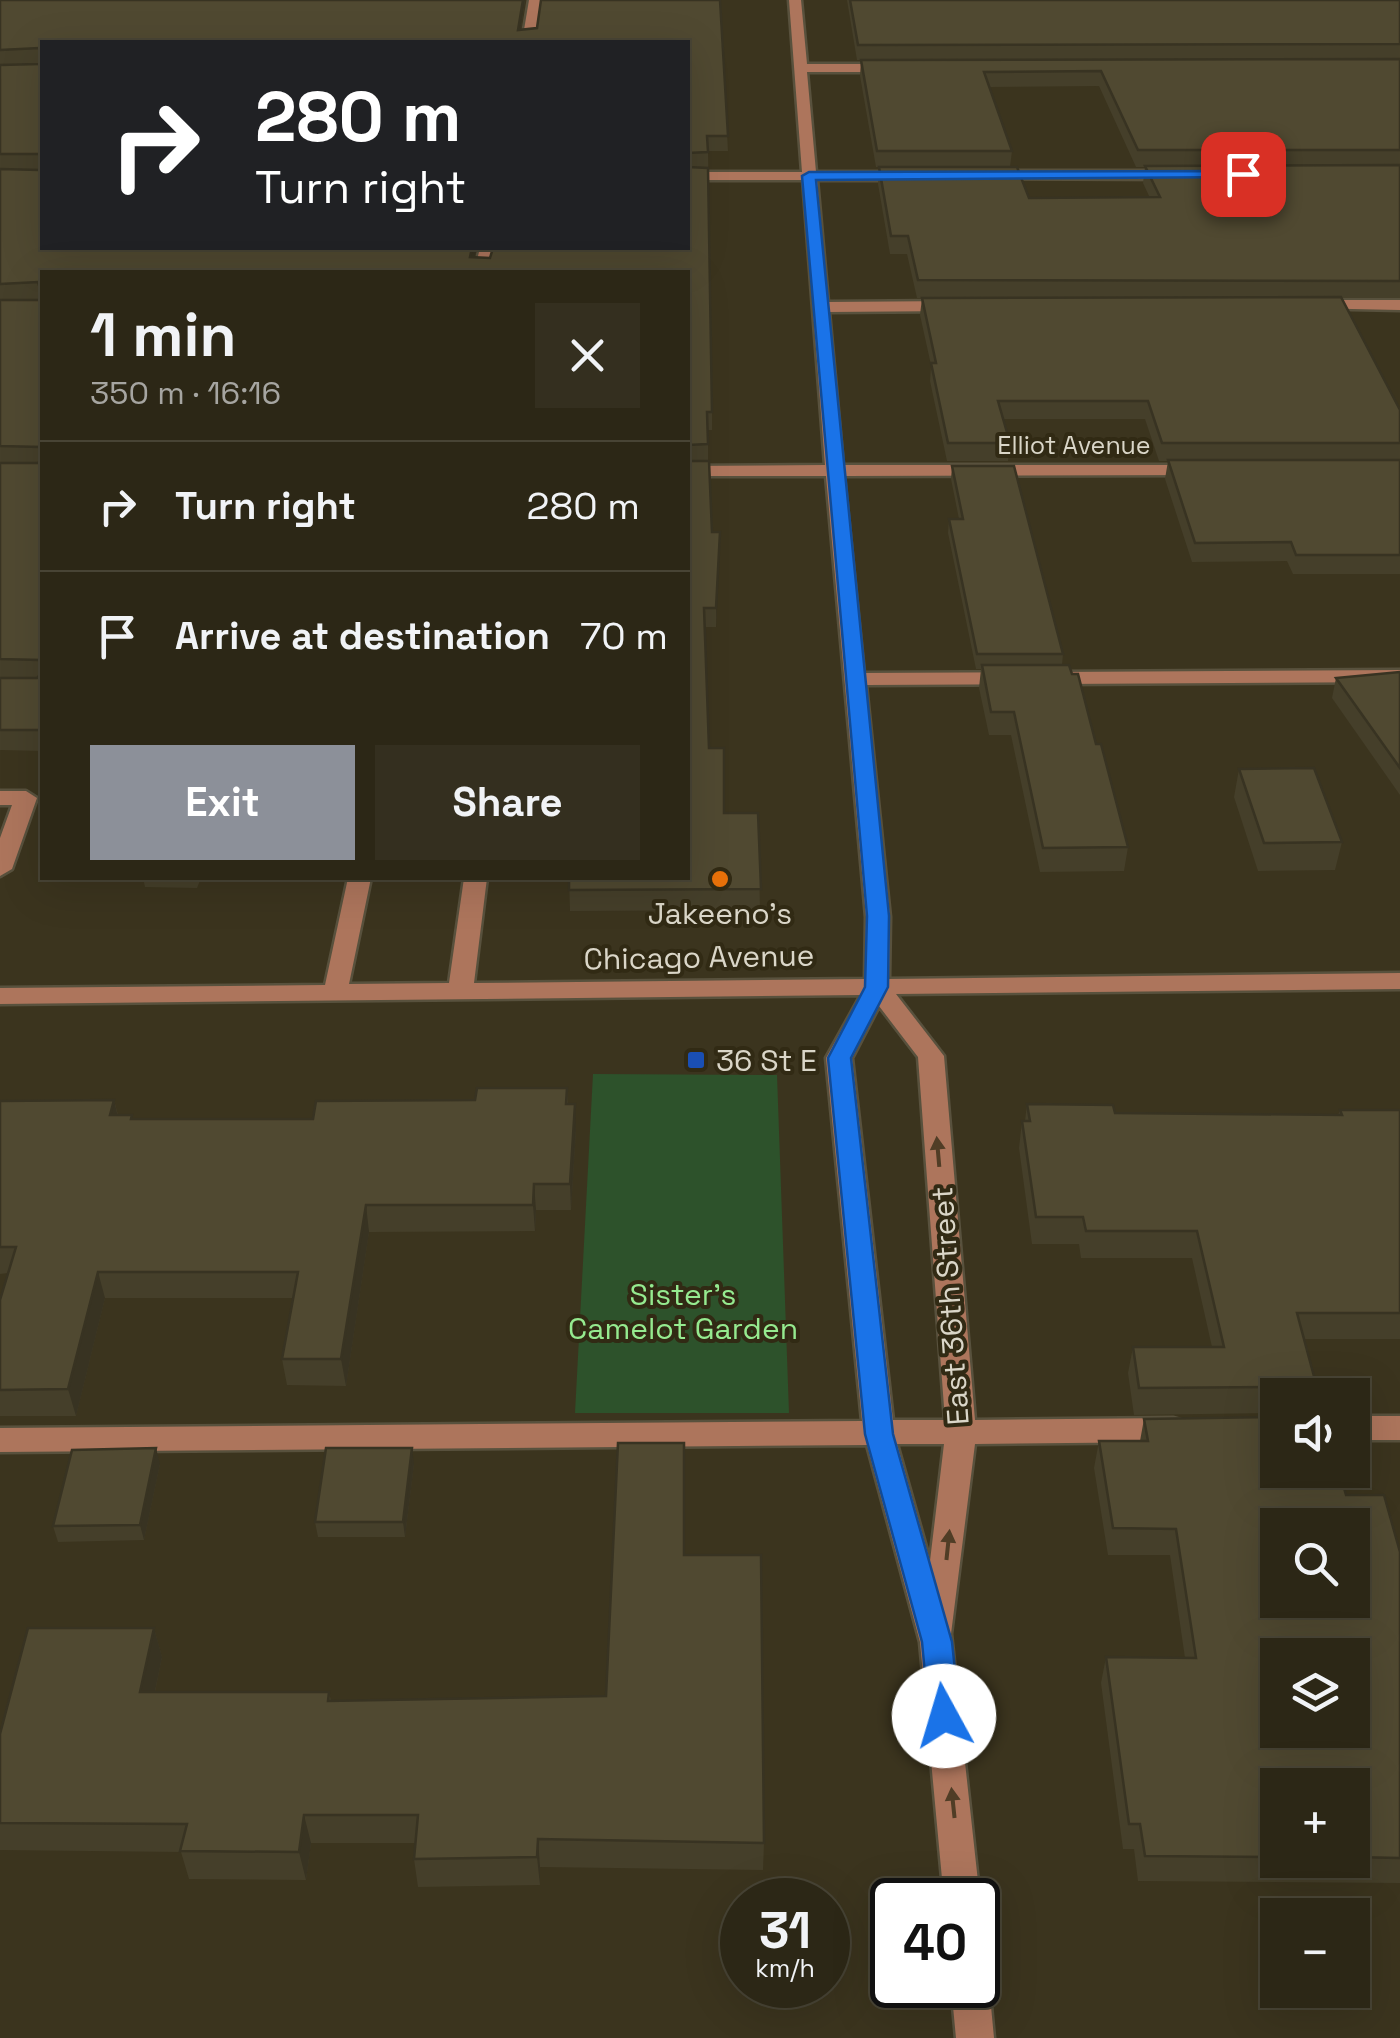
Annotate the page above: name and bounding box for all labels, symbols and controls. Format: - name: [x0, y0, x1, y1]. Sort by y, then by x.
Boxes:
- text: 280 m: [255, 72, 462, 161]
- icon: right: [90, 80, 220, 210]
- pin: [1201, 132, 1286, 217]
- icon: arrive: [1216, 147, 1271, 202]
- text: Turn right: [255, 159, 466, 216]
- text: 1 min: [90, 297, 237, 374]
- button: close: [535, 303, 640, 408]
- text: 350 m · 16:16: [90, 373, 281, 413]
- street label: Elliot Avenue: [997, 429, 1151, 461]
- icon: right: [90, 479, 145, 534]
- text: Turn right: [175, 482, 356, 530]
- text: 280 m: [527, 482, 640, 530]
- icon: arrive: [90, 609, 145, 664]
- text: Arrive at destination: [175, 612, 550, 660]
- text: 70 m: [580, 612, 668, 660]
- button: Exit: [90, 745, 355, 860]
- button: Share: [375, 745, 640, 860]
- marker: Jakeeno's: [709, 868, 731, 890]
- place label: Jakeeno's: [648, 894, 792, 933]
- street label: Chicago Avenue: [583, 935, 815, 979]
- place label: 36 St E: [716, 1041, 817, 1080]
- marker: 36 St E: [685, 1049, 707, 1071]
- one-way arrow: [930, 1135, 946, 1167]
- street label: East 36th Street: [922, 1185, 978, 1427]
- park label: Sister's Camelot Garden: [568, 1275, 798, 1348]
- map controls: [1260, 1378, 1370, 2008]
- button: sound: [1260, 1378, 1370, 1488]
- button: search: [1260, 1508, 1370, 1618]
- one-way arrow: [940, 1529, 956, 1560]
- button: layers: [1260, 1638, 1370, 1748]
- position arrow: [892, 1664, 996, 1768]
- button: +: [1260, 1768, 1370, 1878]
- one-way arrow: [944, 1787, 960, 1818]
- speed limit sign: 40: [870, 1878, 1000, 2008]
- button: −: [1260, 1898, 1370, 2008]
- text: 31: [759, 1899, 811, 1963]
- text: km/h: [755, 1952, 815, 1984]

